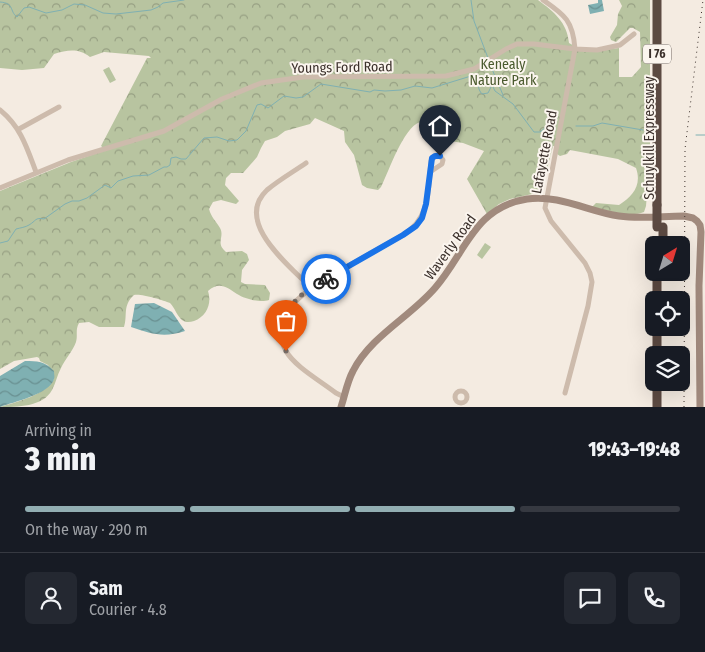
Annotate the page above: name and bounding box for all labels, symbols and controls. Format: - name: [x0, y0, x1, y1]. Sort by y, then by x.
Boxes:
- road number: I 76: [643, 44, 671, 64]
- park label: Kenealy Nature Park: [470, 56, 537, 89]
- street label: Youngs Ford Road: [291, 58, 393, 77]
- street label: Schuylkill Expressway: [641, 76, 658, 200]
- pin: [419, 105, 461, 156]
- street label: Lafayette Road: [528, 109, 561, 195]
- icon: home: [426, 112, 454, 140]
- street label: Waverly Road: [421, 211, 480, 283]
- north arrow: [645, 236, 690, 281]
- map controls: [645, 236, 690, 391]
- courier: [301, 254, 351, 304]
- icon: bike: [312, 265, 340, 293]
- button: locate: [645, 291, 690, 336]
- pin: [265, 300, 307, 351]
- icon: bag: [272, 307, 300, 335]
- button: layers: [645, 346, 690, 391]
- text: Arriving in: [25, 421, 92, 440]
- text: 19:43–19:48: [588, 438, 680, 461]
- text: 3 min: [25, 440, 96, 478]
- text: On the way · 290 m: [25, 520, 148, 539]
- button: person: [25, 572, 77, 624]
- button: chat: [564, 572, 616, 624]
- button: phone: [628, 572, 680, 624]
- text: Sam: [89, 577, 123, 600]
- text: Courier · 4.8: [89, 600, 167, 619]

